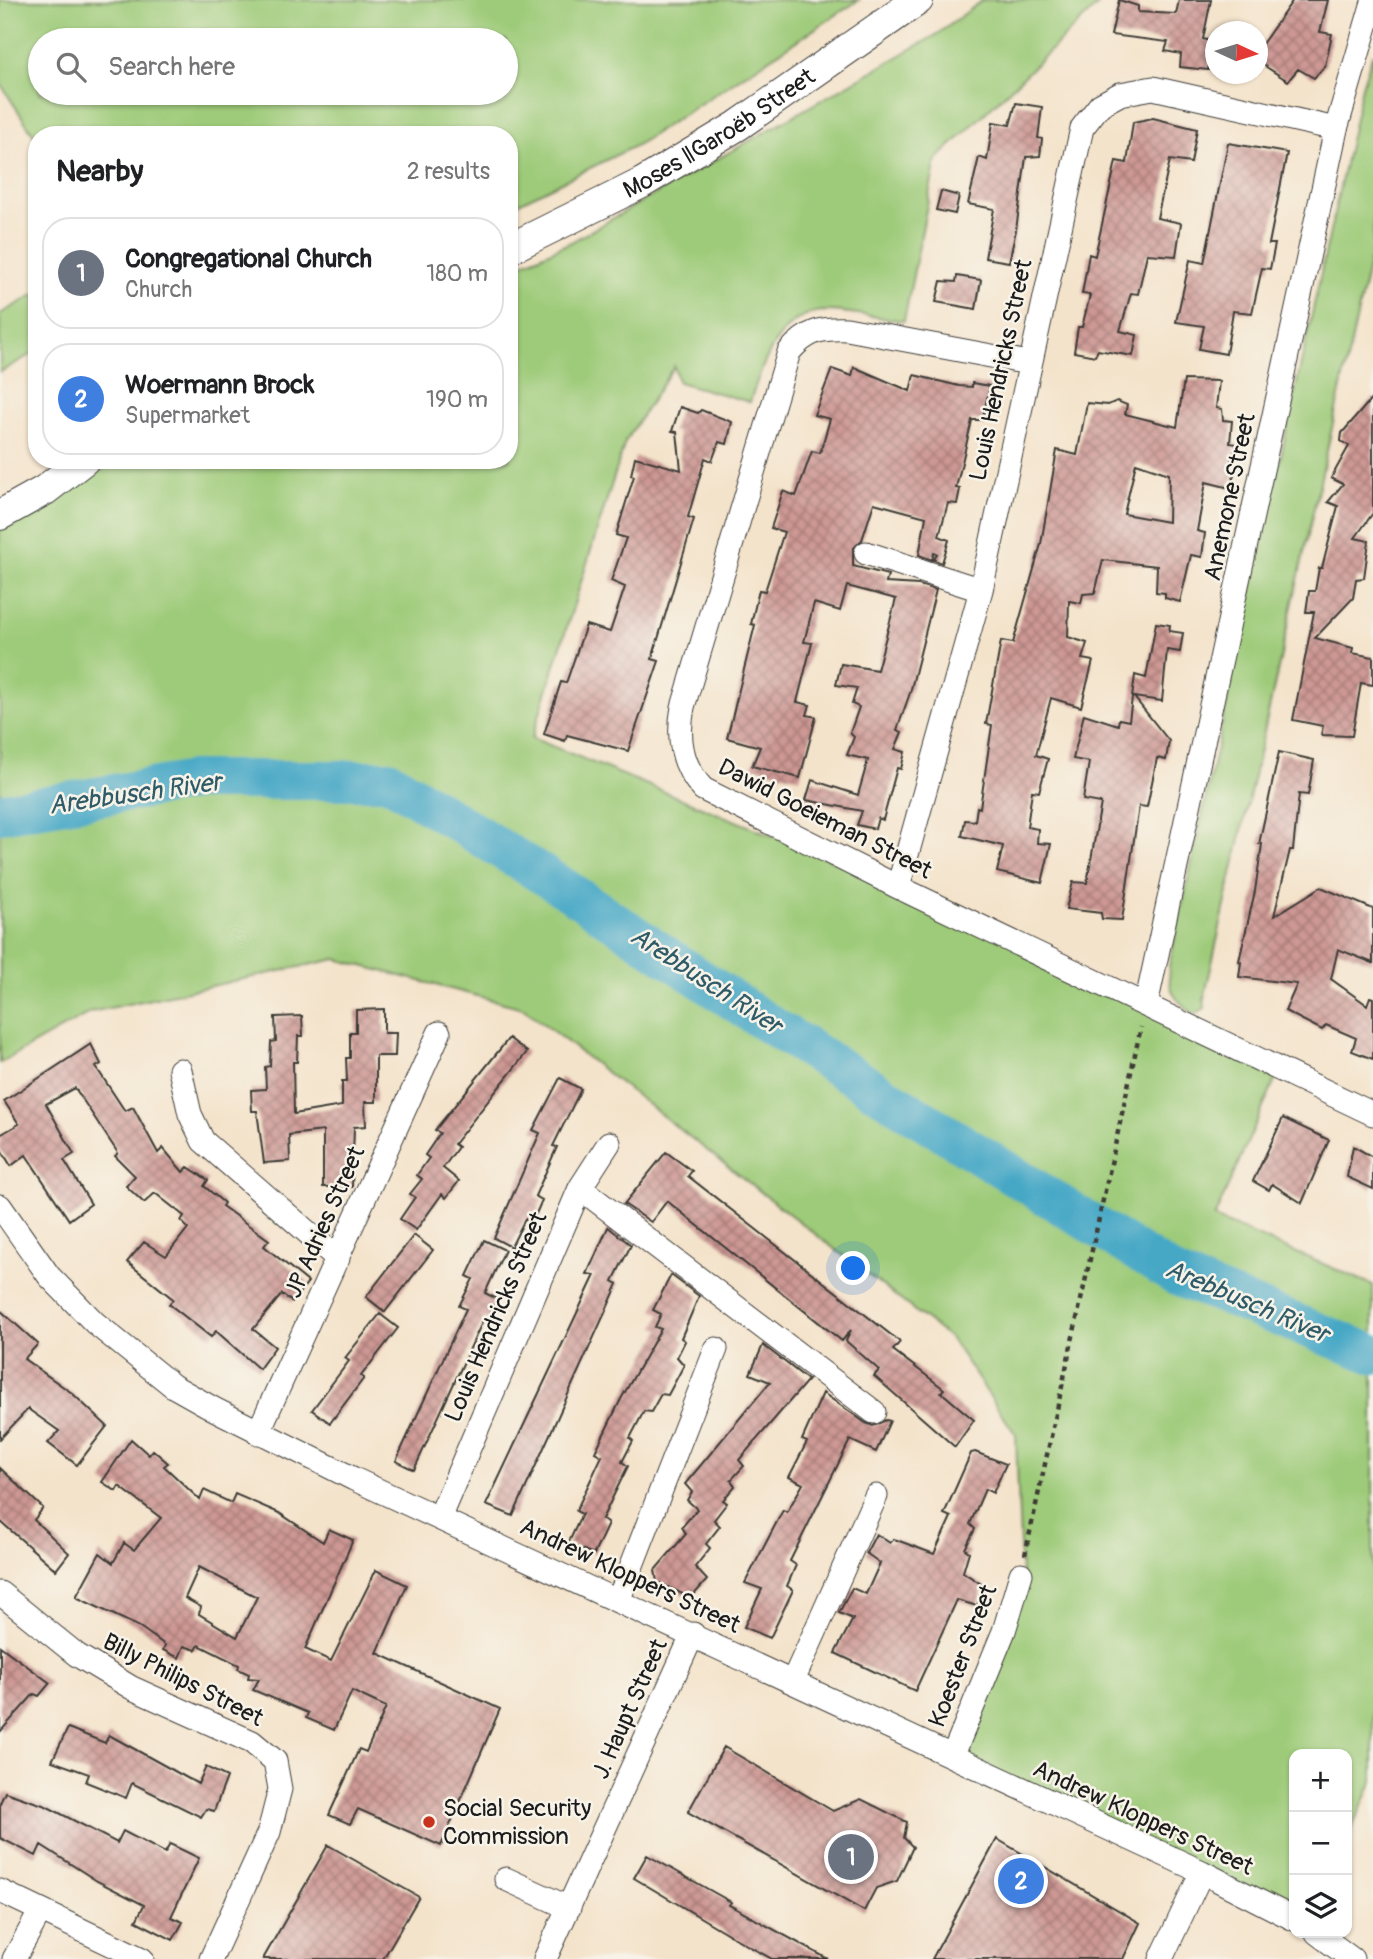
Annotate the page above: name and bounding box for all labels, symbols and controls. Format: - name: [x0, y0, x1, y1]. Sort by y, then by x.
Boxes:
- north arrow: [1205, 21, 1268, 84]
- search box: [28, 28, 518, 105]
- icon: search: [52, 48, 90, 86]
- text: Search here: [108, 51, 235, 83]
- street label: Moses ǁGaroëb Street: [618, 62, 821, 205]
- text: Nearby: [56, 153, 143, 190]
- text: 2 results: [407, 157, 490, 186]
- text: Congregational Church: [125, 243, 372, 275]
- street label: Louis Hendricks Street: [963, 256, 1039, 483]
- text: 1: [77, 259, 86, 288]
- text: 180 m: [426, 259, 488, 288]
- text: Church: [125, 275, 192, 304]
- text: Woermann Brock: [125, 369, 314, 401]
- text: 2: [75, 385, 87, 414]
- text: 190 m: [426, 385, 488, 414]
- text: Supermarket: [125, 401, 250, 430]
- street label: Anemone Street: [1198, 410, 1262, 583]
- street label: Dawid Goeieman Street: [713, 753, 937, 886]
- water label: Arebbusch River: [47, 766, 227, 822]
- water label: Arebbusch River: [624, 920, 791, 1044]
- street label: JP Adries Street: [279, 1141, 372, 1302]
- street label: Louis Hendricks Street: [439, 1207, 554, 1427]
- your location: [836, 1251, 870, 1285]
- water label: Arebbusch River: [1161, 1253, 1337, 1352]
- street label: Andrew Kloppers Street: [515, 1512, 745, 1640]
- street label: Koester Street: [923, 1580, 1004, 1731]
- street label: Billy Philips Street: [98, 1627, 268, 1733]
- street label: J. Haupt Street: [586, 1634, 674, 1783]
- map controls: [1289, 1749, 1352, 1938]
- button: +: [1289, 1749, 1352, 1812]
- street label: Andrew Kloppers Street: [1028, 1754, 1258, 1882]
- place label: Social Security Commission: [443, 1794, 591, 1851]
- button: −: [1289, 1812, 1352, 1875]
- marker: Social Security Commission: [421, 1814, 437, 1830]
- pin: 1: [828, 1831, 874, 1883]
- pin: 2: [998, 1855, 1044, 1907]
- button: layers: [1289, 1875, 1352, 1938]

